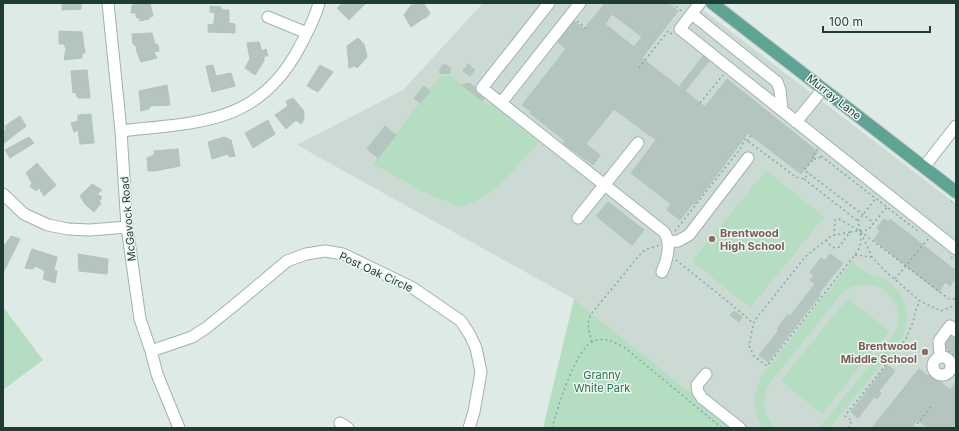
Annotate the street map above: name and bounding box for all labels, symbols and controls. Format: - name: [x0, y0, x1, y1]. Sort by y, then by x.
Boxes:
- scale bar: [823, 8, 930, 34]
- text: 100 m: [829, 14, 863, 29]
- street label: Murray Lane: [804, 71, 864, 123]
- street label: McGavock Road: [117, 176, 139, 262]
- place label: Brentwood High School: [720, 226, 785, 253]
- marker: Brentwood High School: [707, 234, 717, 244]
- street label: Post Oak Circle: [337, 249, 415, 295]
- place label: Brentwood Middle School: [841, 339, 917, 366]
- marker: Brentwood Middle School: [920, 347, 930, 357]
- park label: Granny White Park: [574, 368, 630, 395]

